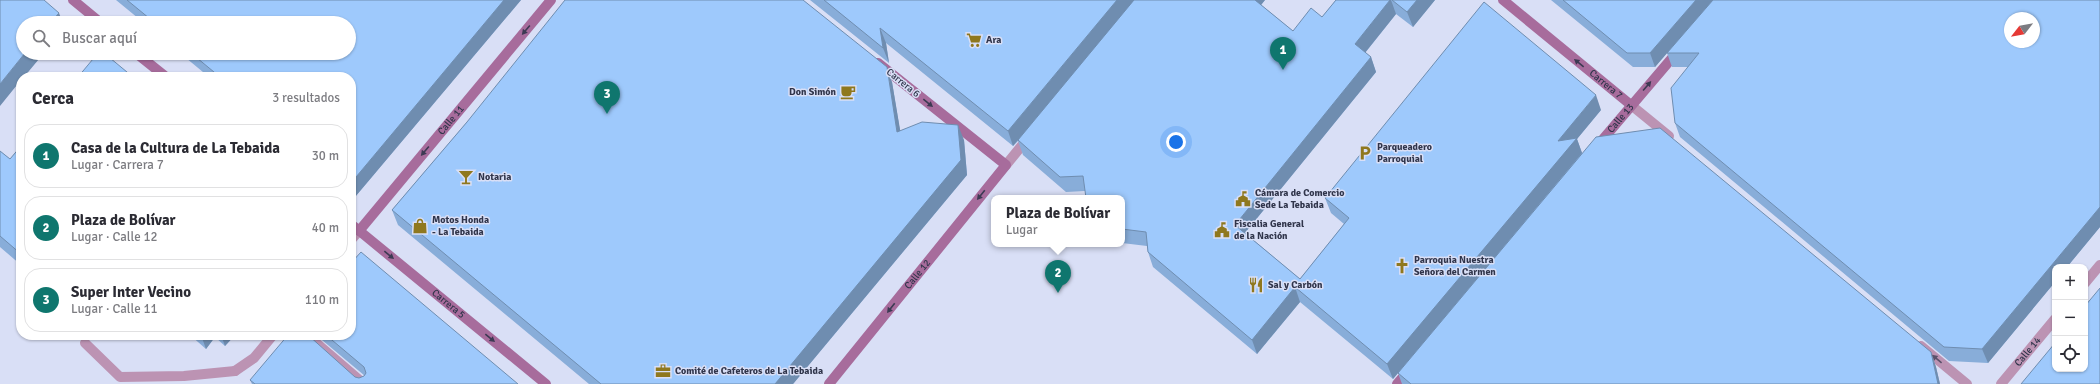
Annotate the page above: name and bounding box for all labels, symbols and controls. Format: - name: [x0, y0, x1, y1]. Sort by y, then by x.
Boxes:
- north arrow: [2004, 12, 2040, 48]
- search box: [16, 16, 356, 60]
- one-way arrow: [522, 25, 531, 35]
- icon: search: [30, 27, 52, 49]
- text: Buscar aquí: [62, 29, 137, 47]
- supermarket icon: Ara: [965, 31, 983, 49]
- place label: Ara: [986, 34, 1001, 46]
- pin: 1: [1270, 37, 1296, 70]
- one-way arrow: [1574, 58, 1585, 67]
- street label: Carrera 6: [884, 66, 922, 100]
- street label: Carrera 7: [1587, 67, 1625, 102]
- pin: 3: [594, 81, 620, 114]
- one-way arrow: [1643, 81, 1652, 91]
- cafe icon: Don Simón: [839, 83, 857, 101]
- place label: Don Simón: [789, 86, 837, 98]
- text: Cerca: [32, 88, 74, 109]
- text: 3 resultados: [272, 90, 340, 106]
- one-way arrow: [923, 99, 934, 108]
- street label: Calle 13: [1605, 101, 1637, 135]
- street label: Calle 11: [435, 103, 467, 137]
- your location: [1166, 132, 1186, 152]
- text: Casa de la Cultura de La Tebaida: [71, 139, 280, 157]
- place label: Parqueadero Parroquial: [1377, 141, 1432, 165]
- parking icon: Parqueadero Parroquial: [1356, 144, 1374, 162]
- one-way arrow: [421, 146, 430, 157]
- text: 1: [42, 148, 50, 164]
- text: 30 m: [312, 148, 339, 164]
- text: Lugar · Carrera 7: [71, 157, 164, 173]
- bar icon: Notaria: [457, 168, 475, 186]
- place label: Notaria: [478, 171, 511, 183]
- place label: Cámara de Comercio Sede La Tebaida: [1255, 187, 1344, 211]
- one-way arrow: [977, 190, 985, 201]
- public building icon: Cámara de Comercio Sede La Tebaida: [1234, 190, 1252, 208]
- popup: [991, 195, 1125, 247]
- text: Plaza de Bolívar: [1006, 204, 1110, 222]
- text: Plaza de Bolívar: [71, 211, 176, 229]
- place label: Motos Honda - La Tebaida: [432, 214, 489, 238]
- shop icon: Motos Honda - La Tebaida: [411, 217, 429, 235]
- place label: Fiscalia General de la Nación: [1234, 218, 1304, 242]
- text: 2: [42, 220, 50, 236]
- text: 40 m: [312, 220, 339, 236]
- public building icon: Fiscalia General de la Nación: [1213, 221, 1231, 239]
- text: Lugar: [1006, 222, 1038, 238]
- text: Lugar · Calle 12: [71, 229, 158, 245]
- one-way arrow: [384, 251, 394, 260]
- place label: Parroquia Nuestra Señora del Carmen: [1414, 254, 1496, 278]
- street label: Calle 12: [902, 257, 933, 292]
- church icon: Parroquia Nuestra Señora del Carmen: [1393, 257, 1411, 275]
- pin: 2: [1045, 260, 1071, 293]
- map controls: [2052, 264, 2088, 372]
- button: +: [2052, 264, 2088, 300]
- restaurant icon: Sal y Carbón: [1247, 276, 1265, 294]
- place label: Sal y Carbón: [1268, 279, 1323, 291]
- text: Super Inter Vecino: [71, 283, 191, 301]
- street label: Carrera 5: [429, 287, 468, 321]
- text: 3: [42, 292, 50, 308]
- text: 110 m: [305, 292, 339, 308]
- button: −: [2052, 300, 2088, 336]
- text: Lugar · Calle 11: [71, 301, 158, 317]
- one-way arrow: [886, 302, 895, 313]
- one-way arrow: [484, 333, 495, 342]
- street label: Calle 14: [2012, 334, 2044, 369]
- button: locate: [2052, 336, 2088, 372]
- one-way arrow: [1932, 355, 1943, 364]
- office icon: Comité de Cafeteros de La Tebaida: [654, 362, 672, 380]
- place label: Comité de Cafeteros de La Tebaida: [675, 365, 823, 377]

